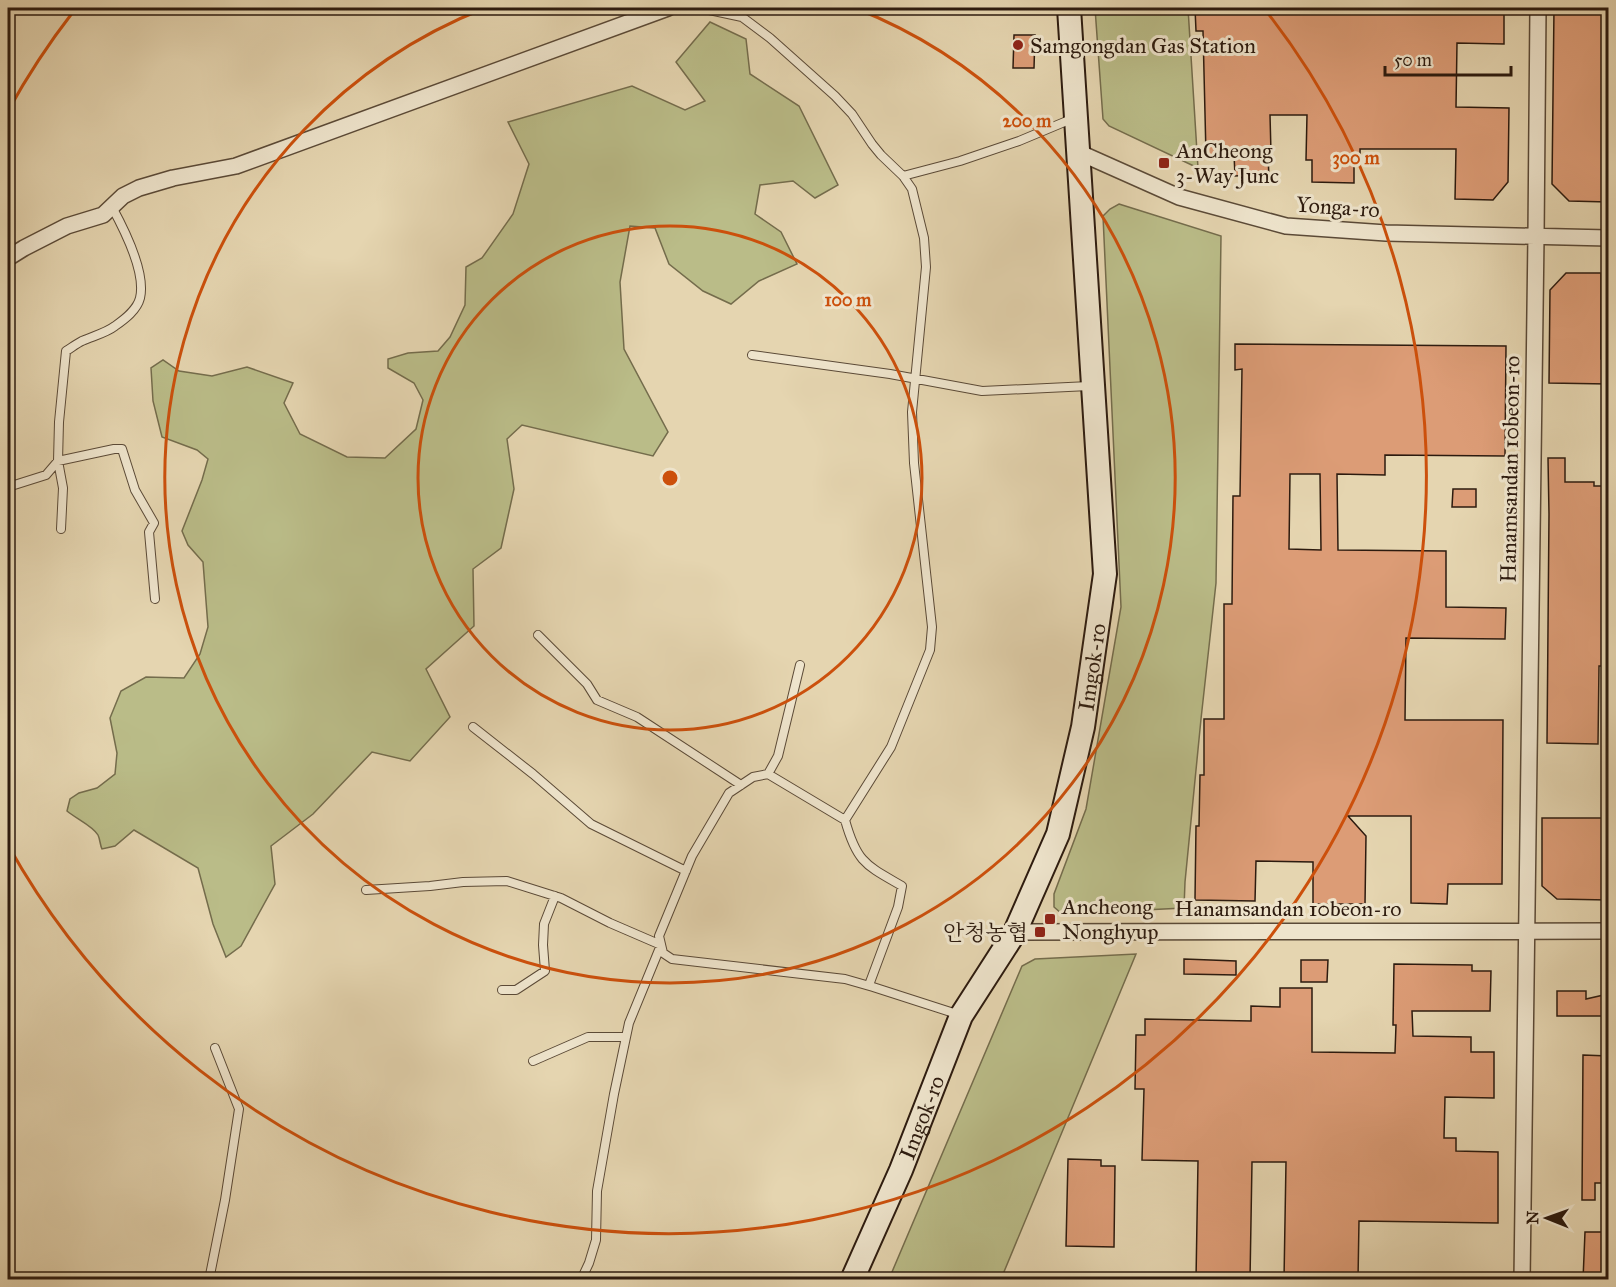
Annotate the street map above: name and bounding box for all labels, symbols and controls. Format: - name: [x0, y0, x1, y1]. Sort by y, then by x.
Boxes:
- place label: Samgongdan Gas Station: [1030, 32, 1256, 59]
- marker: Samgongdan Gas Station: [1011, 38, 1025, 52]
- scale bar: [1385, 39, 1511, 77]
- text: 50 m: [1394, 49, 1432, 71]
- text: 200 m: [1003, 110, 1052, 132]
- place label: AnCheong 3-Way Junc: [1175, 137, 1279, 189]
- text: 300 m: [1332, 147, 1380, 170]
- marker: AnCheong 3-Way Junc: [1157, 156, 1171, 170]
- street label: Yonga-ro: [1295, 191, 1381, 223]
- text: 100 m: [825, 289, 872, 311]
- street label: Hanamsandan 10beon-ro: [1495, 355, 1525, 583]
- centre of rings: [660, 468, 680, 488]
- street label: Imgok-ro: [1072, 622, 1111, 713]
- place label: Ancheong Nonghyup: [1061, 893, 1159, 945]
- street label: Hanamsandan 10beon-ro: [1174, 895, 1402, 922]
- marker: Ancheong Nonghyup: [1043, 912, 1057, 926]
- place label: 안청농협: [943, 919, 1028, 946]
- marker: 안청농협: [1033, 925, 1047, 939]
- street label: Imgok-ro: [893, 1071, 950, 1163]
- north arrow: [1517, 1188, 1577, 1248]
- text: N: [1523, 1210, 1542, 1225]

